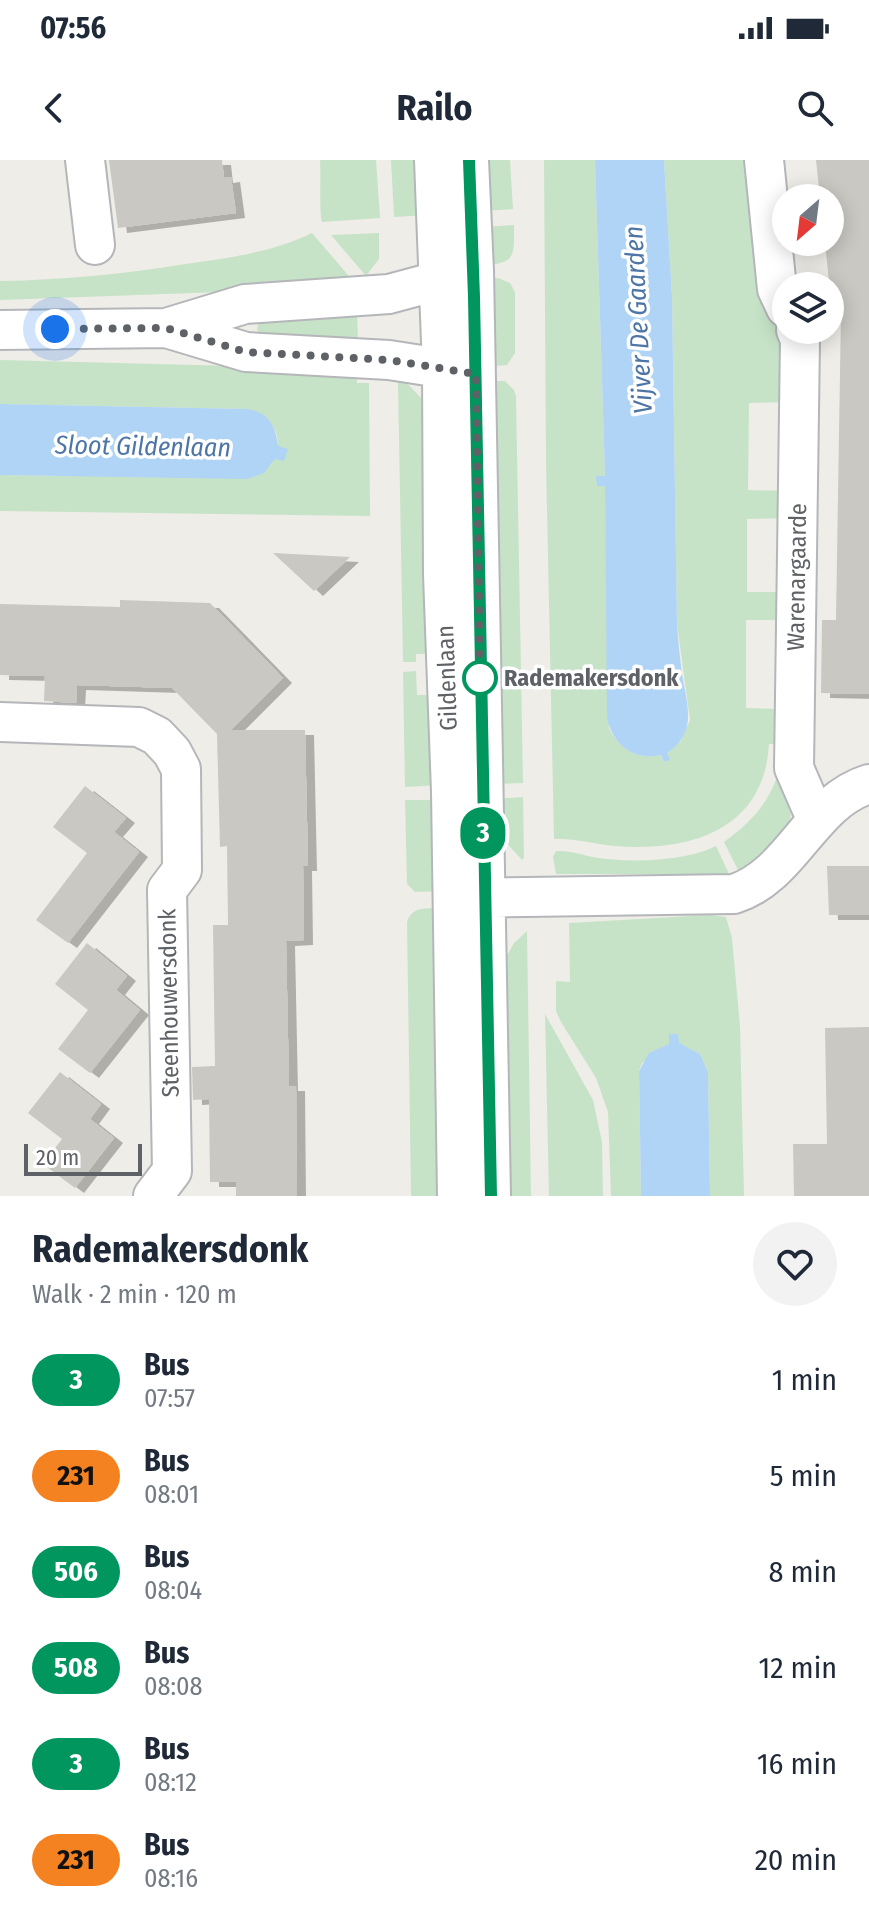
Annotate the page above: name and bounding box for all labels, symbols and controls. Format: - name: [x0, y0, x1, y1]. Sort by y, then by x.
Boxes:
- text: 07:56: [40, 10, 106, 46]
- icon: back: [32, 86, 76, 130]
- text: Railo: [397, 86, 472, 130]
- icon: search: [793, 86, 837, 130]
- north arrow: [772, 184, 844, 256]
- map controls: [772, 184, 844, 344]
- water label: Vijver De Gaarden: [618, 225, 659, 415]
- button: layers: [772, 272, 844, 344]
- your location: [35, 309, 75, 349]
- water label: Sloot Gildenlaan: [54, 429, 231, 464]
- street label: Warenargaarde: [782, 503, 812, 651]
- street label: Gildenlaan: [431, 625, 463, 731]
- marker: Rademakersdonk: [463, 661, 497, 695]
- place label: Rademakersdonk: [504, 664, 679, 692]
- line badge: 3: [457, 807, 509, 859]
- text: 3: [476, 816, 490, 849]
- street label: Steenhouwersdonk: [153, 908, 185, 1098]
- scale bar: [24, 1140, 142, 1176]
- text: 20 m: [36, 1144, 79, 1171]
- button: heart: [753, 1222, 837, 1306]
- text: Rademakersdonk: [32, 1226, 308, 1272]
- text: Walk · 2 min · 120 m: [32, 1279, 237, 1310]
- text: Bus: [144, 1347, 189, 1383]
- text: 1 min: [772, 1362, 837, 1398]
- text: 3: [69, 1363, 83, 1396]
- text: 07:57: [144, 1383, 195, 1414]
- text: Bus: [144, 1443, 189, 1479]
- text: 5 min: [770, 1458, 837, 1494]
- text: 231: [57, 1459, 95, 1492]
- text: 08:01: [144, 1479, 199, 1510]
- text: Bus: [144, 1539, 189, 1575]
- text: 8 min: [769, 1554, 837, 1590]
- text: 506: [54, 1555, 98, 1588]
- text: 08:04: [144, 1575, 202, 1606]
- text: Bus: [144, 1635, 189, 1671]
- text: 12 min: [759, 1650, 837, 1686]
- text: 508: [54, 1651, 98, 1684]
- text: 08:08: [144, 1671, 203, 1702]
- text: Bus: [144, 1731, 189, 1767]
- text: 16 min: [757, 1746, 837, 1782]
- text: 3: [69, 1747, 83, 1780]
- text: 08:12: [144, 1767, 197, 1798]
- text: Bus: [144, 1827, 189, 1863]
- text: 20 min: [755, 1842, 837, 1878]
- text: 231: [57, 1843, 95, 1876]
- text: 08:16: [144, 1863, 198, 1894]

